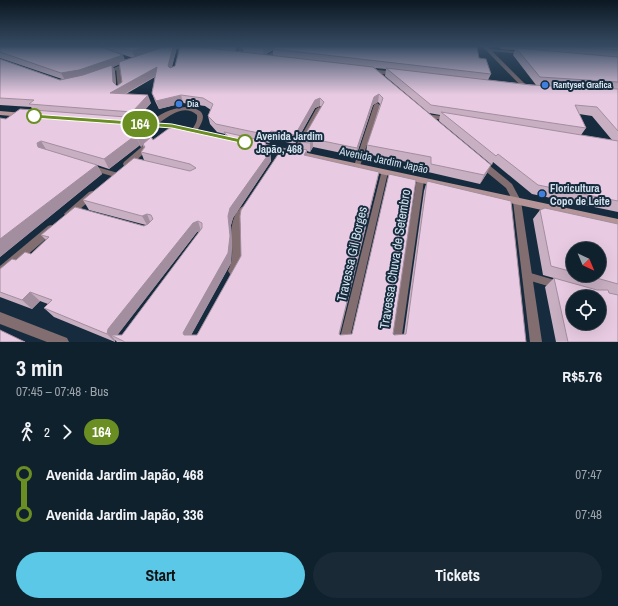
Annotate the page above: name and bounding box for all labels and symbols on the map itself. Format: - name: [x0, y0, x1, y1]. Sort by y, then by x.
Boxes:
- place label: Rantyset Grafica: [553, 79, 613, 91]
- marker: Rantyset Grafica: [540, 80, 550, 90]
- place label: Dia: [187, 98, 199, 110]
- marker: Dia: [174, 99, 184, 109]
- unlabelled marker: [26, 108, 42, 124]
- line badge: 164: [117, 111, 163, 137]
- place label: Avenida Jardim Japão, 468: [256, 129, 323, 156]
- marker: Avenida Jardim Japão, 468: [237, 134, 253, 150]
- street label: Avenida Jardim Japão: [337, 144, 430, 176]
- place label: Floricultura Copo de Leite: [550, 181, 610, 208]
- street label: Travessa Chuva de Setembro: [376, 188, 414, 330]
- marker: Floricultura Copo de Leite: [537, 189, 547, 199]
- street label: Travessa Gil Borges: [333, 205, 371, 303]
- north arrow: [566, 242, 606, 282]

